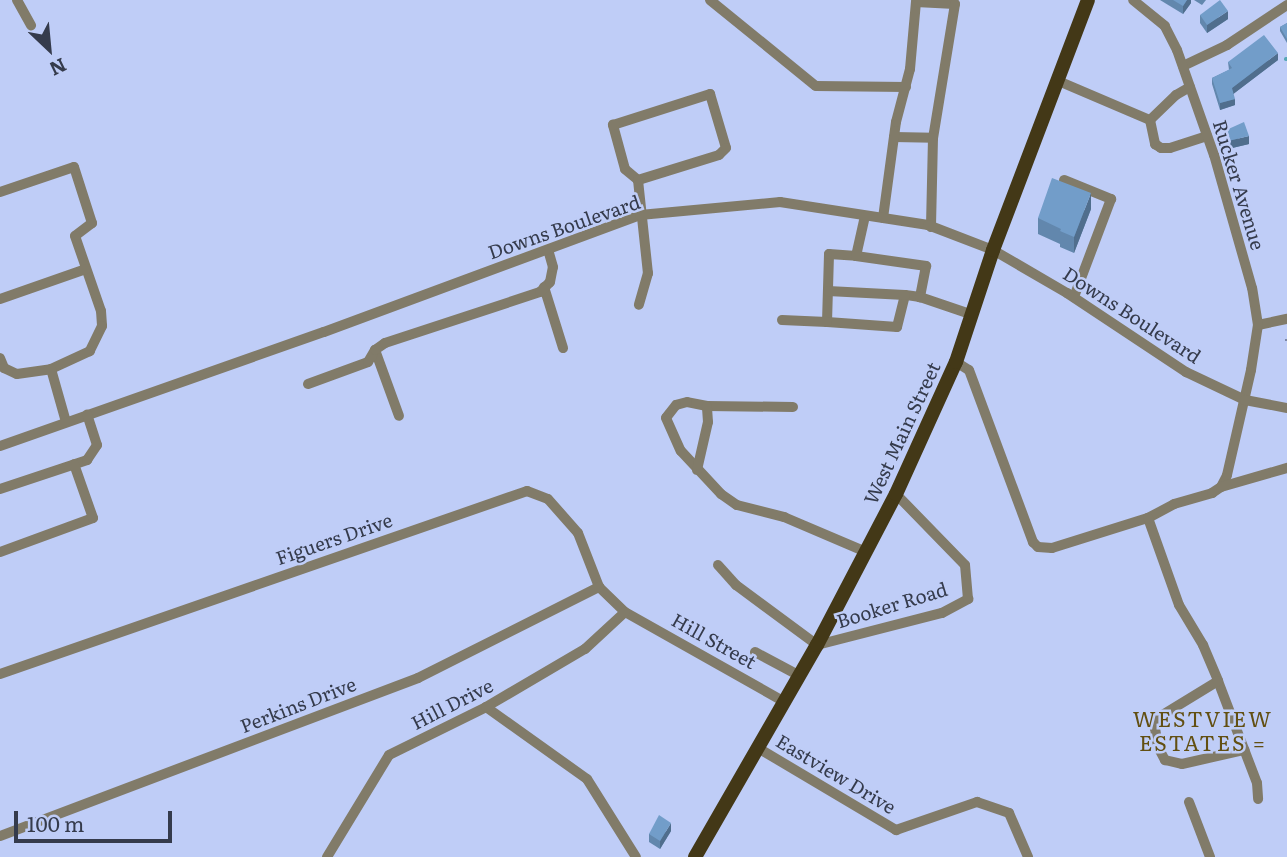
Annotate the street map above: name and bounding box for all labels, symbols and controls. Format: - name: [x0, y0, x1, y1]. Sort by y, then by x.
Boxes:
- north arrow: [14, 14, 84, 84]
- text: N: [45, 52, 72, 84]
- street label: Rucker Avenue: [1208, 117, 1270, 253]
- street label: Downs Boulevard: [485, 190, 643, 264]
- street label: Downs Boulevard: [1059, 262, 1205, 368]
- street label: West Main Street: [859, 358, 945, 508]
- street label: Figuers Drive: [273, 508, 395, 570]
- street label: Booker Road: [834, 577, 950, 633]
- street label: Hill Street: [668, 608, 760, 674]
- street label: Perkins Drive: [237, 672, 359, 738]
- street label: Hill Drive: [407, 674, 497, 734]
- district label: WESTVIEW ESTATES =: [1134, 705, 1272, 755]
- street label: Eastview Drive: [772, 729, 900, 819]
- scale bar: [18, 798, 175, 842]
- text: 100 m: [27, 807, 84, 838]

